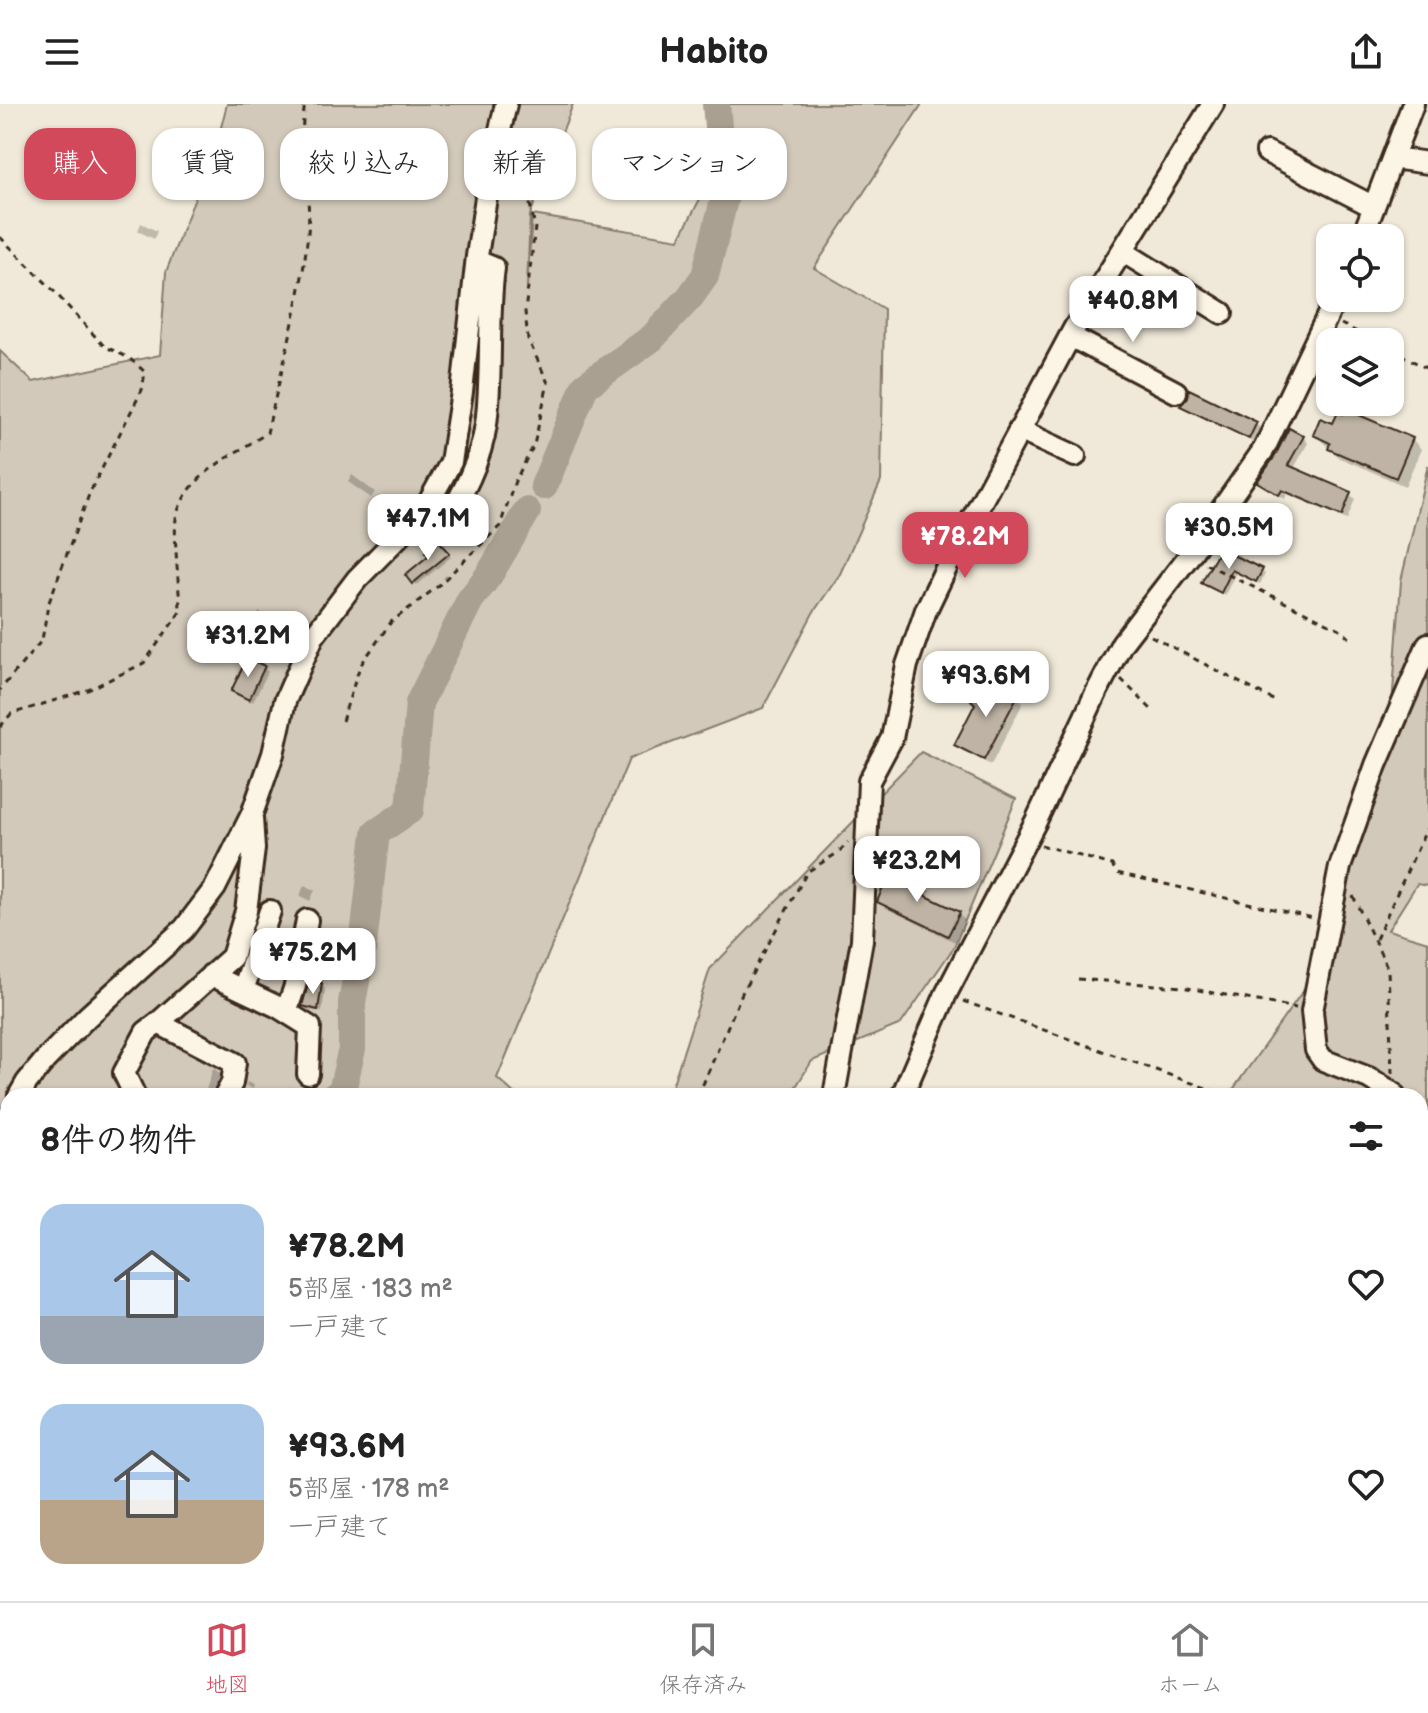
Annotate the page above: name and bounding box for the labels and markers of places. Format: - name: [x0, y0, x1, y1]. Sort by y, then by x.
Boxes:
- pin: ¥40.8M: [1068, 276, 1198, 344]
- pin: ¥47.1M: [363, 494, 493, 562]
- pin: ¥30.5M: [1164, 503, 1294, 571]
- pin: ¥78.2M: [900, 512, 1030, 580]
- pin: ¥31.2M: [183, 611, 313, 679]
- pin: ¥93.6M: [921, 651, 1051, 719]
- pin: ¥23.2M: [852, 836, 982, 904]
- pin: ¥75.2M: [248, 928, 378, 996]

